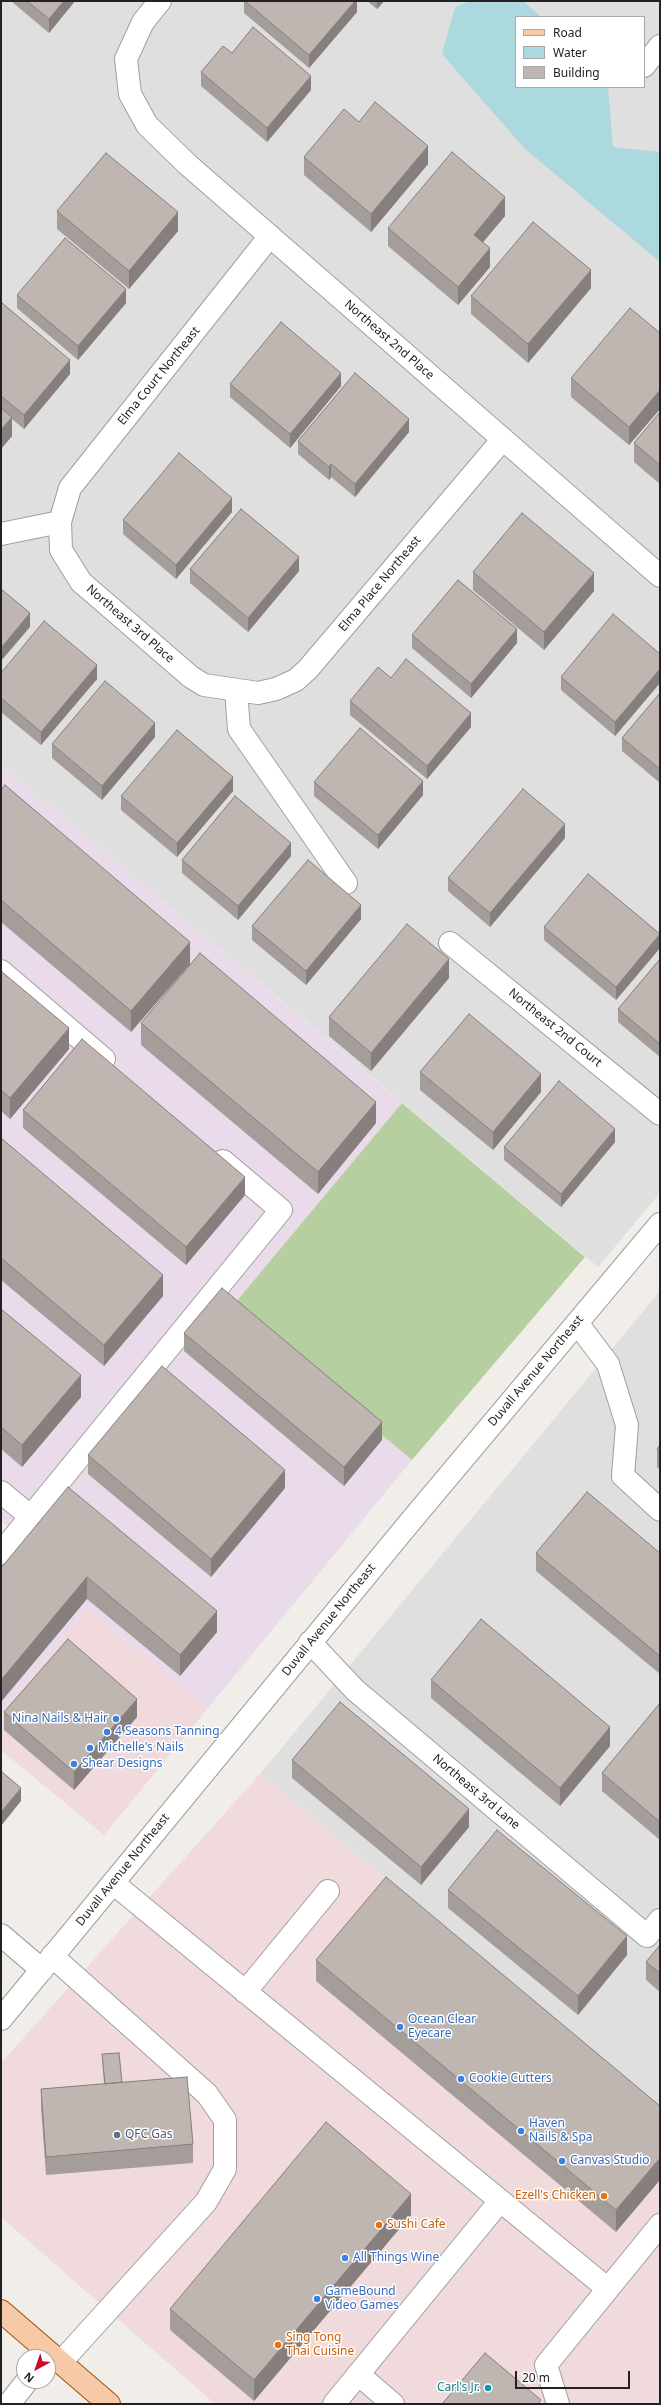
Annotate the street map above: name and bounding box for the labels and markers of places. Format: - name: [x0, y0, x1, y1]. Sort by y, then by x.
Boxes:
- place label: Nina Nails & Hair: [12, 1712, 108, 1726]
- marker: Nina Nails & Hair: [111, 1714, 121, 1724]
- place label: 4 Seasons Tanning: [115, 1725, 220, 1739]
- marker: 4 Seasons Tanning: [102, 1727, 112, 1737]
- place label: Michelle's Nails: [98, 1741, 184, 1755]
- marker: Michelle's Nails: [85, 1743, 95, 1753]
- place label: Shear Designs: [82, 1757, 162, 1771]
- marker: Shear Designs: [69, 1759, 79, 1769]
- place label: Ocean Clear Eyecare: [408, 2013, 476, 2041]
- marker: Ocean Clear Eyecare: [395, 2022, 405, 2032]
- place label: Cookie Cutters: [469, 2072, 552, 2086]
- marker: Cookie Cutters: [456, 2074, 466, 2084]
- place label: Haven Nails & Spa: [529, 2117, 593, 2145]
- marker: Haven Nails & Spa: [516, 2126, 526, 2136]
- place label: QFC Gas: [125, 2128, 173, 2142]
- marker: QFC Gas: [112, 2130, 122, 2140]
- place label: Canvas Studio: [570, 2154, 649, 2168]
- marker: Canvas Studio: [557, 2156, 567, 2166]
- place label: Ezell's Chicken: [515, 2189, 596, 2203]
- marker: Ezell's Chicken: [599, 2191, 609, 2201]
- place label: Sushi Cafe: [387, 2218, 446, 2232]
- marker: Sushi Cafe: [374, 2220, 384, 2230]
- place label: All Things Wine: [353, 2251, 439, 2265]
- marker: All Things Wine: [340, 2253, 350, 2263]
- place label: GameBound Video Games: [325, 2285, 399, 2313]
- marker: GameBound Video Games: [312, 2294, 322, 2304]
- place label: Sing Tong Thai Cuisine: [286, 2331, 354, 2359]
- marker: Sing Tong Thai Cuisine: [273, 2340, 283, 2350]
- place label: Carl's Jr.: [437, 2381, 480, 2395]
- marker: Carl's Jr.: [483, 2383, 493, 2393]

